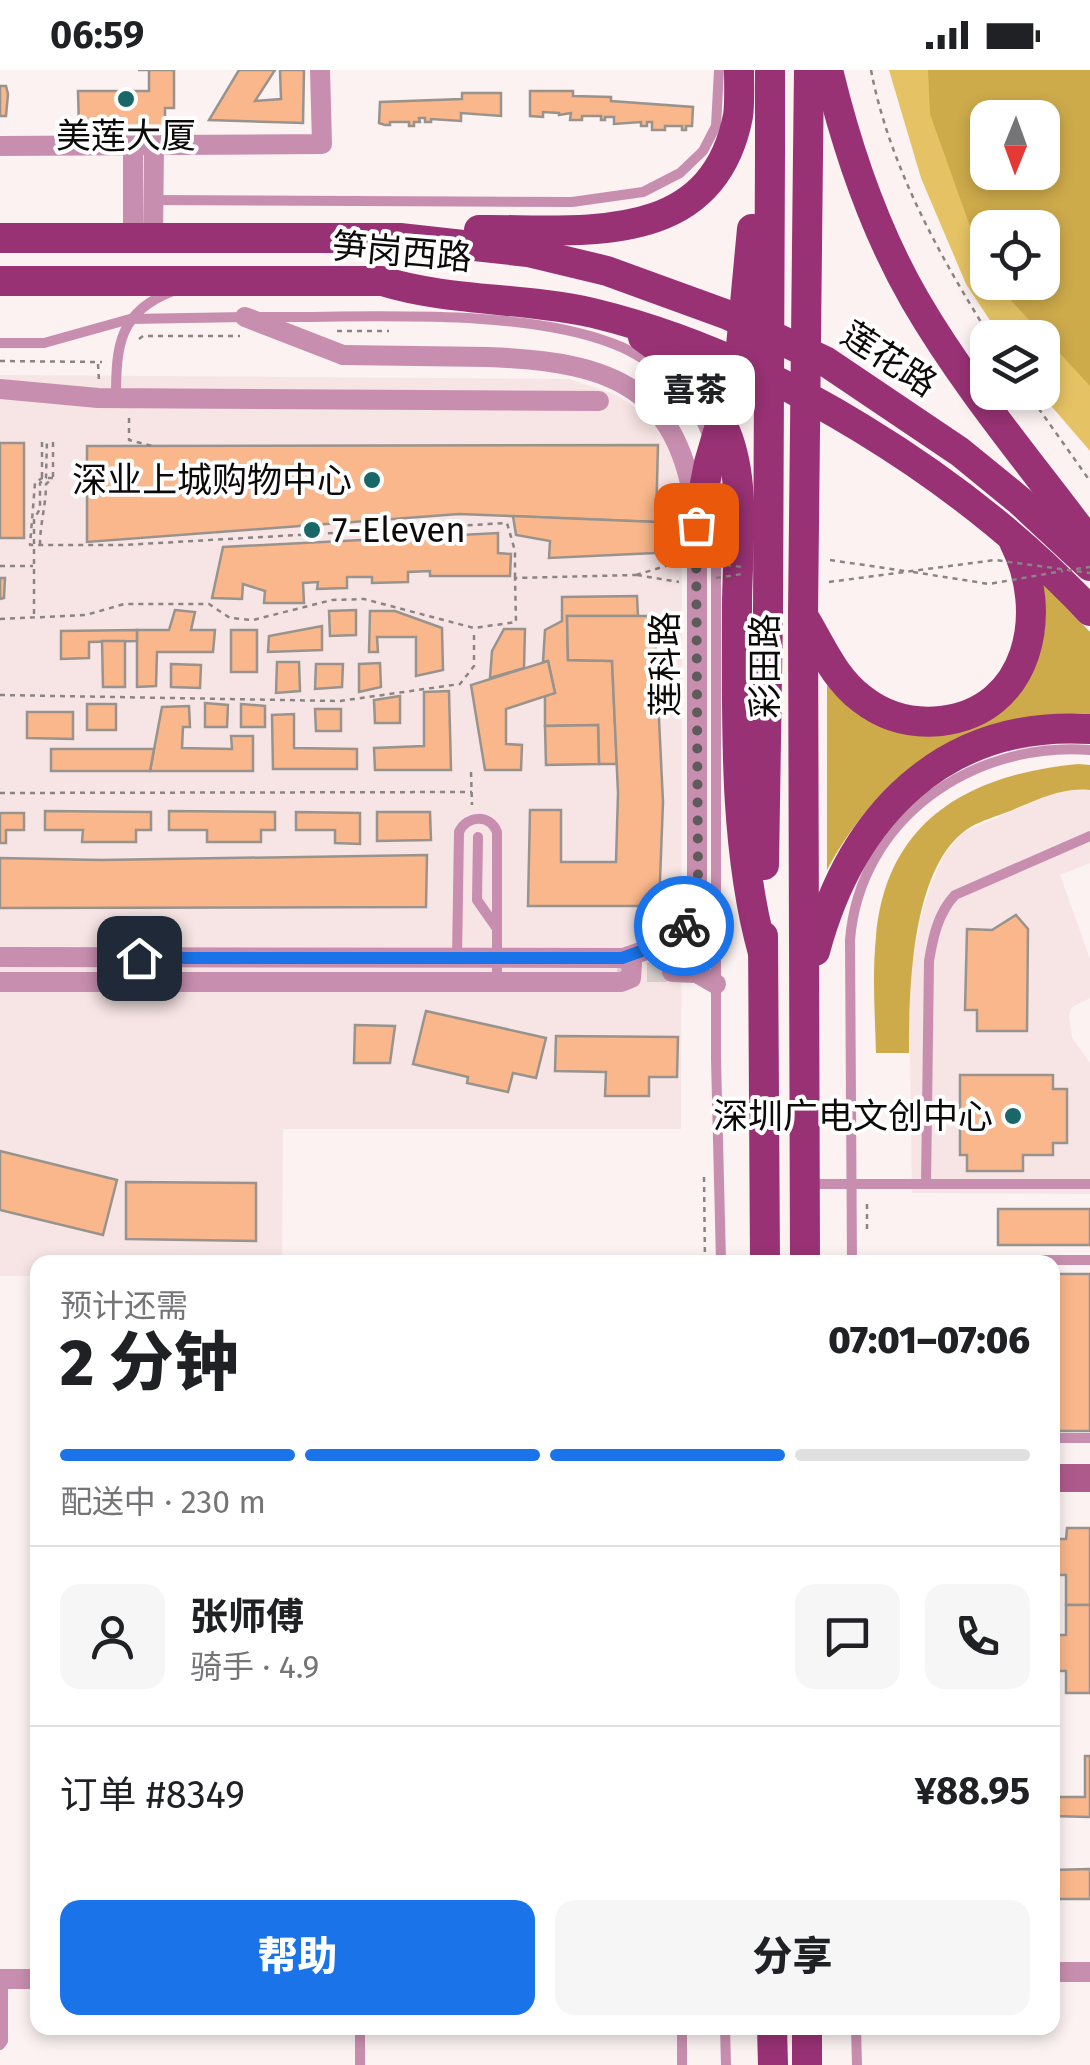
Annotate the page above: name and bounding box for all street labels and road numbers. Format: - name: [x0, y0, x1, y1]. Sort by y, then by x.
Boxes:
- street label: 笋岗西路: [330, 225, 474, 279]
- street label: 莲花路: [834, 313, 944, 405]
- street label: 莲科路: [644, 611, 686, 717]
- street label: 彩田路: [744, 613, 786, 719]

